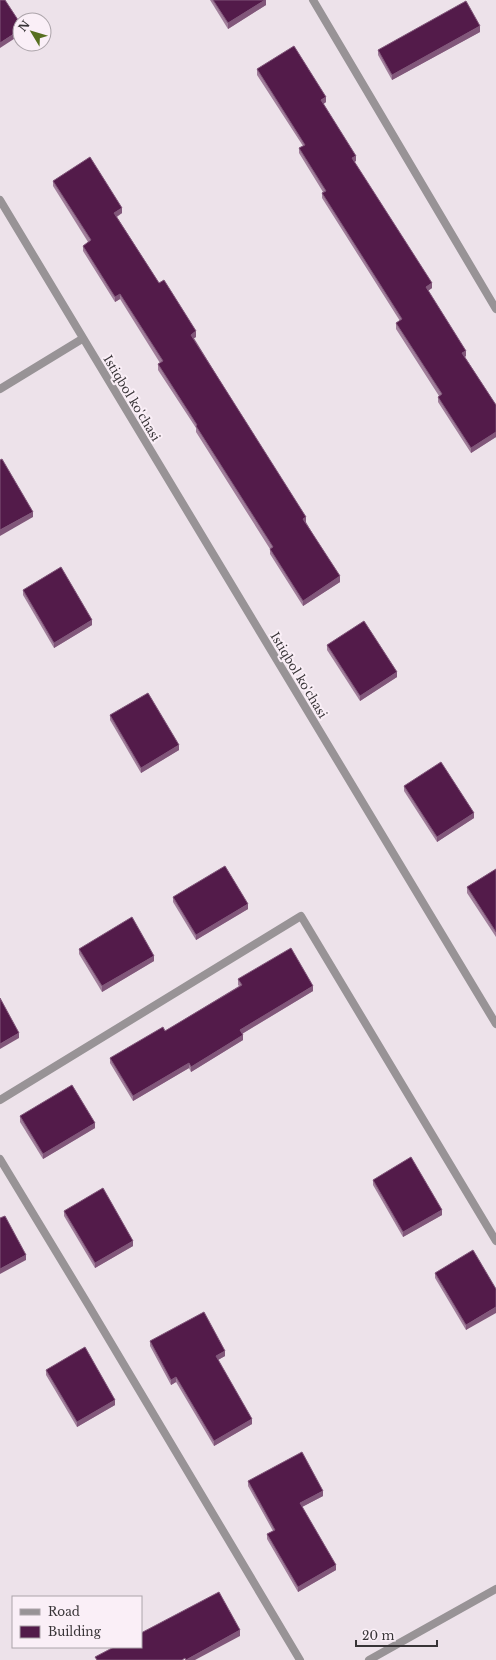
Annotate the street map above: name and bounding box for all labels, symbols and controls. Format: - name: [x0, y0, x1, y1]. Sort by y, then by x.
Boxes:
- north arrow: [12, 12, 52, 52]
- text: N: [15, 17, 33, 34]
- street label: Istiqbol ko'chasi: [100, 352, 164, 444]
- street label: Istiqbol ko'chasi: [267, 629, 331, 721]
- legend: [12, 1596, 142, 1648]
- text: Road: [48, 1604, 80, 1619]
- scale bar: [356, 1622, 437, 1648]
- text: Building: [48, 1624, 102, 1639]
- text: 20 m: [362, 1628, 394, 1643]

